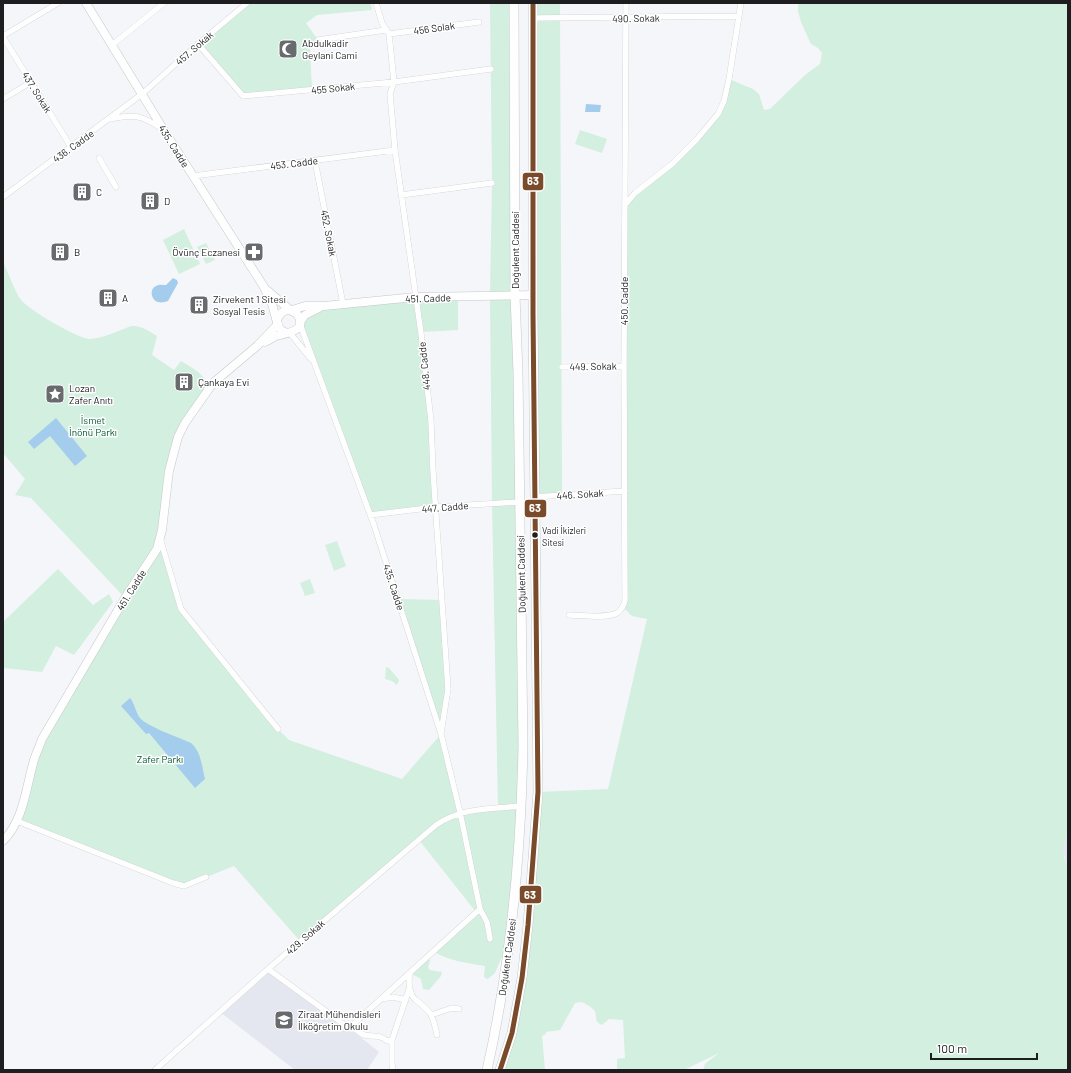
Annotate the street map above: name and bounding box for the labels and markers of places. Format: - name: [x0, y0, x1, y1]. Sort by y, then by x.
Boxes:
- place label: Abdulkadir Geylani Cami: [302, 37, 357, 61]
- mosque icon: Abdulkadir Geylani Cami: [277, 38, 299, 60]
- building icon: C: [71, 181, 93, 203]
- place label: C: [96, 186, 102, 198]
- building icon: D: [139, 190, 161, 212]
- place label: D: [164, 195, 170, 207]
- building icon: B: [49, 241, 71, 263]
- pharmacy icon: Övünç Eczanesi: [243, 241, 265, 263]
- place label: B: [74, 246, 80, 258]
- place label: Övünç Eczanesi: [172, 246, 240, 258]
- building icon: A: [97, 287, 119, 309]
- place label: A: [122, 292, 128, 304]
- place label: Zirvekent 1 Sitesi Sosyal Tesis: [213, 293, 286, 317]
- building icon: Zirvekent 1 Sitesi Sosyal Tesis: [188, 294, 210, 316]
- building icon: Çankaya Evi: [173, 371, 195, 393]
- place label: Çankaya Evi: [198, 376, 249, 388]
- place label: Lozan Zafer Anıtı: [69, 382, 113, 406]
- place icon: Lozan Zafer Anıtı: [44, 383, 66, 405]
- place label: Vadi İkizleri Sitesi: [542, 525, 586, 548]
- marker: Vadi İkizleri Sitesi: [530, 530, 540, 540]
- place label: Ziraat Mühendisleri İlköğretim Okulu: [298, 1008, 381, 1032]
- school or university icon: Ziraat Mühendisleri İlköğretim Okulu: [273, 1009, 295, 1031]

